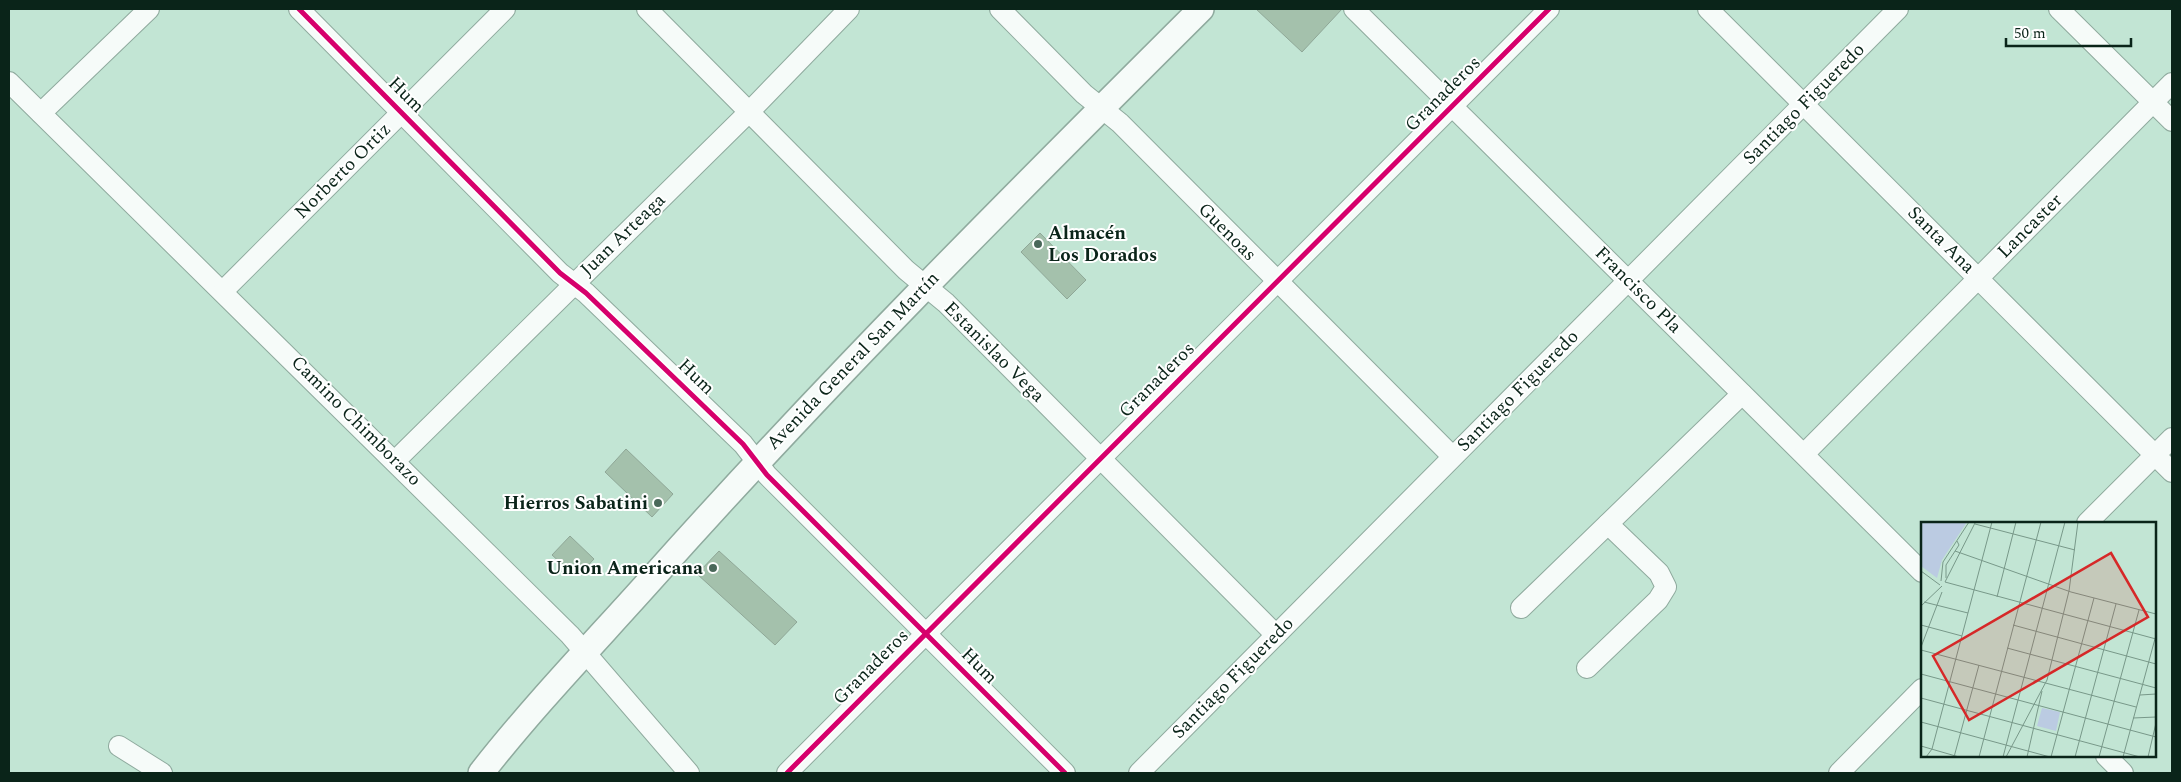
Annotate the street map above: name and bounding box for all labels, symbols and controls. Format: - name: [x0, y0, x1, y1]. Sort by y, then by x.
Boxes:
- scale bar: [2006, 15, 2131, 47]
- text: 50 m: [2014, 22, 2046, 45]
- street label: Santiago Figueredo: [1736, 36, 1872, 172]
- street label: Granaderos: [1398, 49, 1488, 139]
- street label: Hum: [381, 70, 431, 120]
- street label: Norberto Ortiz: [288, 116, 398, 226]
- street label: Juan Arteaga: [574, 186, 673, 283]
- street label: Lancaster: [1991, 186, 2070, 265]
- street label: Guenoas: [1191, 196, 1263, 268]
- street label: Santa Ana: [1900, 199, 1982, 281]
- place label: Almacén Los Dorados: [1048, 219, 1157, 270]
- marker: Almacén Los Dorados: [1032, 238, 1044, 250]
- street label: Francisco Pla: [1588, 240, 1689, 341]
- street label: Avenida General San Martín: [760, 265, 946, 457]
- street label: Estanislao Vega: [937, 295, 1052, 410]
- street label: Santiago Figueredo: [1450, 323, 1586, 459]
- street label: Granaderos: [1112, 335, 1202, 425]
- street label: Camino Chimborazo: [284, 349, 428, 493]
- street label: Hum: [671, 352, 721, 402]
- place label: Hierros Sabatini: [503, 489, 648, 518]
- marker: Hierros Sabatini: [652, 497, 664, 509]
- inset map: [1921, 522, 2156, 757]
- place label: Union Americana: [546, 554, 703, 583]
- marker: Union Americana: [707, 562, 719, 574]
- street label: Santiago Figueredo: [1165, 610, 1301, 746]
- street label: Granaderos: [826, 622, 916, 712]
- street label: Hum: [954, 641, 1004, 691]

